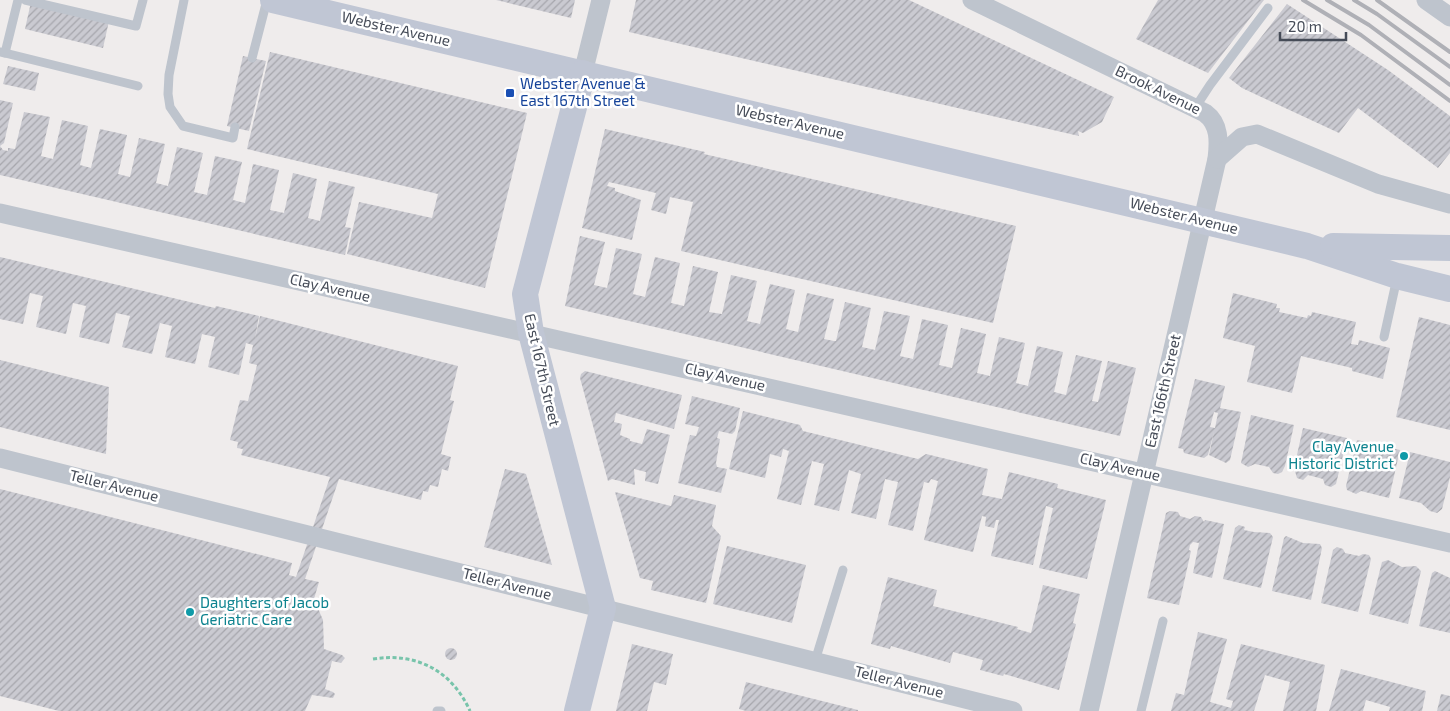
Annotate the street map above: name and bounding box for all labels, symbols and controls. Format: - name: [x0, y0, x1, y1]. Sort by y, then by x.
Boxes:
- street label: Webster Avenue: [340, 7, 452, 49]
- scale bar: [1280, 10, 1346, 42]
- text: 20 m: [1288, 17, 1322, 35]
- street label: Brook Avenue: [1113, 61, 1204, 118]
- place label: Webster Avenue & East 167th Street: [520, 74, 646, 109]
- marker: Webster Avenue & East 167th Street: [504, 87, 516, 99]
- street label: Webster Avenue: [734, 100, 846, 142]
- street label: Webster Avenue: [1128, 193, 1240, 237]
- street label: Clay Avenue: [288, 269, 372, 305]
- street label: East 167th Street: [521, 312, 565, 428]
- street label: East 166th Street: [1140, 332, 1184, 449]
- street label: Clay Avenue: [683, 358, 767, 394]
- place label: Clay Avenue Historic District: [1288, 437, 1394, 472]
- street label: Clay Avenue: [1078, 448, 1162, 484]
- marker: Clay Avenue Historic District: [1398, 450, 1410, 462]
- street label: Teller Avenue: [68, 465, 161, 505]
- street label: Teller Avenue: [461, 563, 554, 603]
- place label: Daughters of Jacob Geriatric Care: [200, 593, 329, 628]
- marker: Daughters of Jacob Geriatric Care: [184, 606, 196, 618]
- street label: Teller Avenue: [853, 661, 946, 701]

